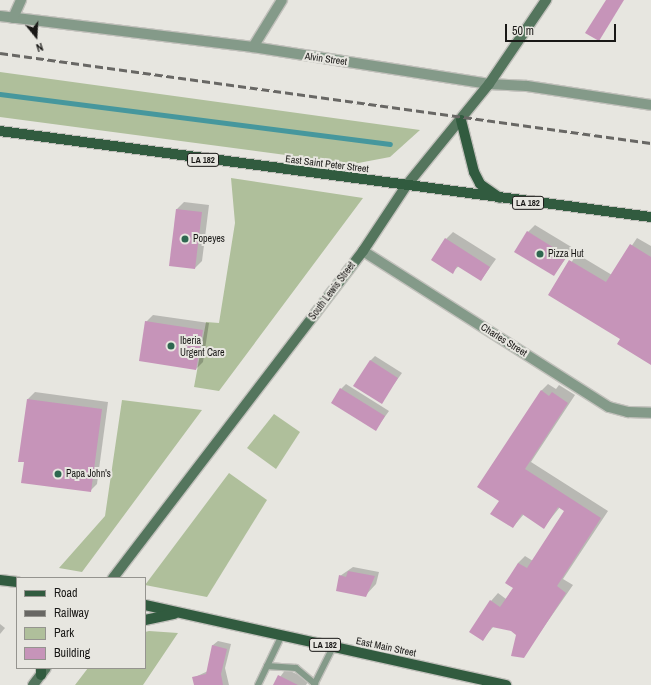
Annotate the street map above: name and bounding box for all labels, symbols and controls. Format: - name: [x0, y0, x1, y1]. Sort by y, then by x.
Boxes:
- north arrow: [16, 16, 56, 56]
- scale bar: [507, 16, 618, 42]
- text: 50 m: [512, 23, 534, 39]
- text: N: [34, 40, 45, 55]
- street label: Alvin Street: [304, 50, 348, 68]
- road number: LA 182: [186, 153, 220, 167]
- street label: East Saint Peter Street: [285, 153, 369, 175]
- road number: LA 182: [511, 196, 545, 210]
- place label: Popeyes: [193, 233, 225, 245]
- marker: Popeyes: [180, 234, 190, 244]
- place label: Pizza Hut: [548, 248, 584, 260]
- marker: Pizza Hut: [535, 249, 545, 259]
- street label: South Lewis Street: [306, 260, 358, 322]
- street label: Charles Street: [479, 321, 529, 359]
- place label: Iberia Urgent Care: [180, 334, 225, 358]
- marker: Iberia Urgent Care: [165, 340, 177, 352]
- place label: Papa John's: [66, 468, 111, 480]
- marker: Papa John's: [53, 469, 63, 479]
- legend: [16, 577, 146, 669]
- text: Road: [54, 585, 78, 601]
- text: Railway: [54, 605, 89, 621]
- text: Park: [54, 625, 74, 641]
- street label: East Main Street: [355, 635, 417, 659]
- road number: LA 182: [308, 638, 342, 652]
- text: Building: [54, 645, 90, 661]

